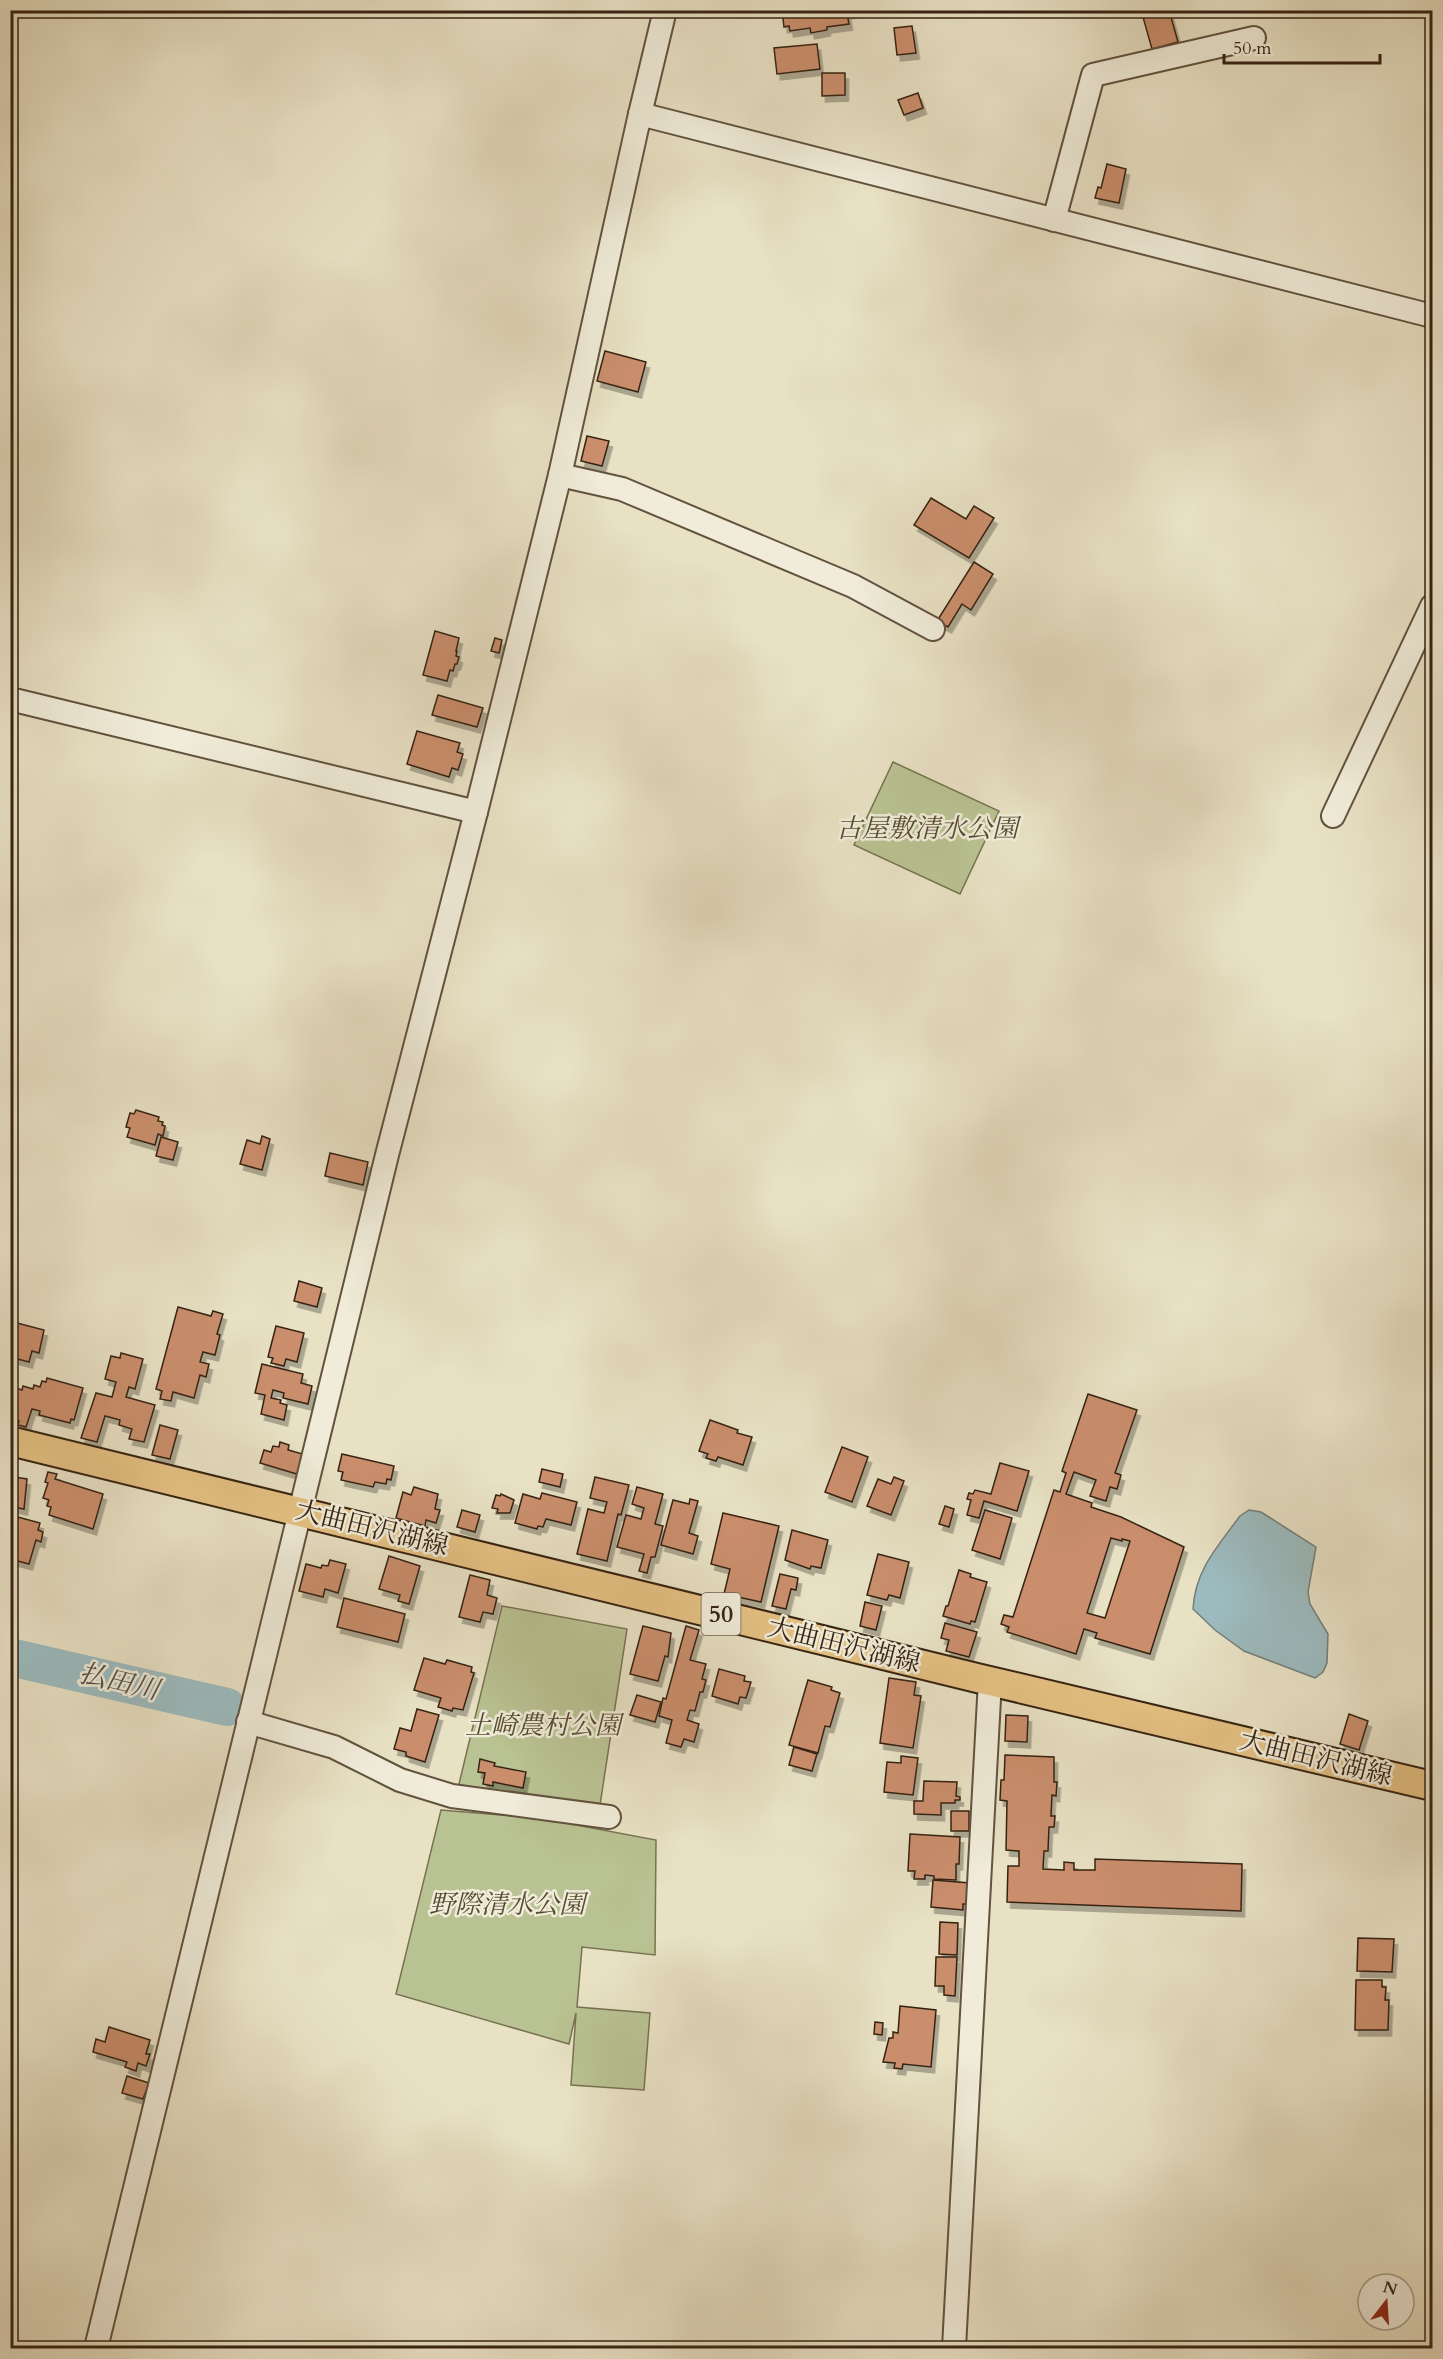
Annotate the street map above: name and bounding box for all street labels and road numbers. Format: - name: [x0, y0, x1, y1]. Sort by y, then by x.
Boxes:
- street label: 大曲田沢湖線: [292, 1492, 452, 1564]
- road number: 50: [702, 1593, 740, 1635]
- street label: 大曲田沢湖線: [764, 1609, 924, 1681]
- street label: 大曲田沢湖線: [1236, 1722, 1396, 1794]

